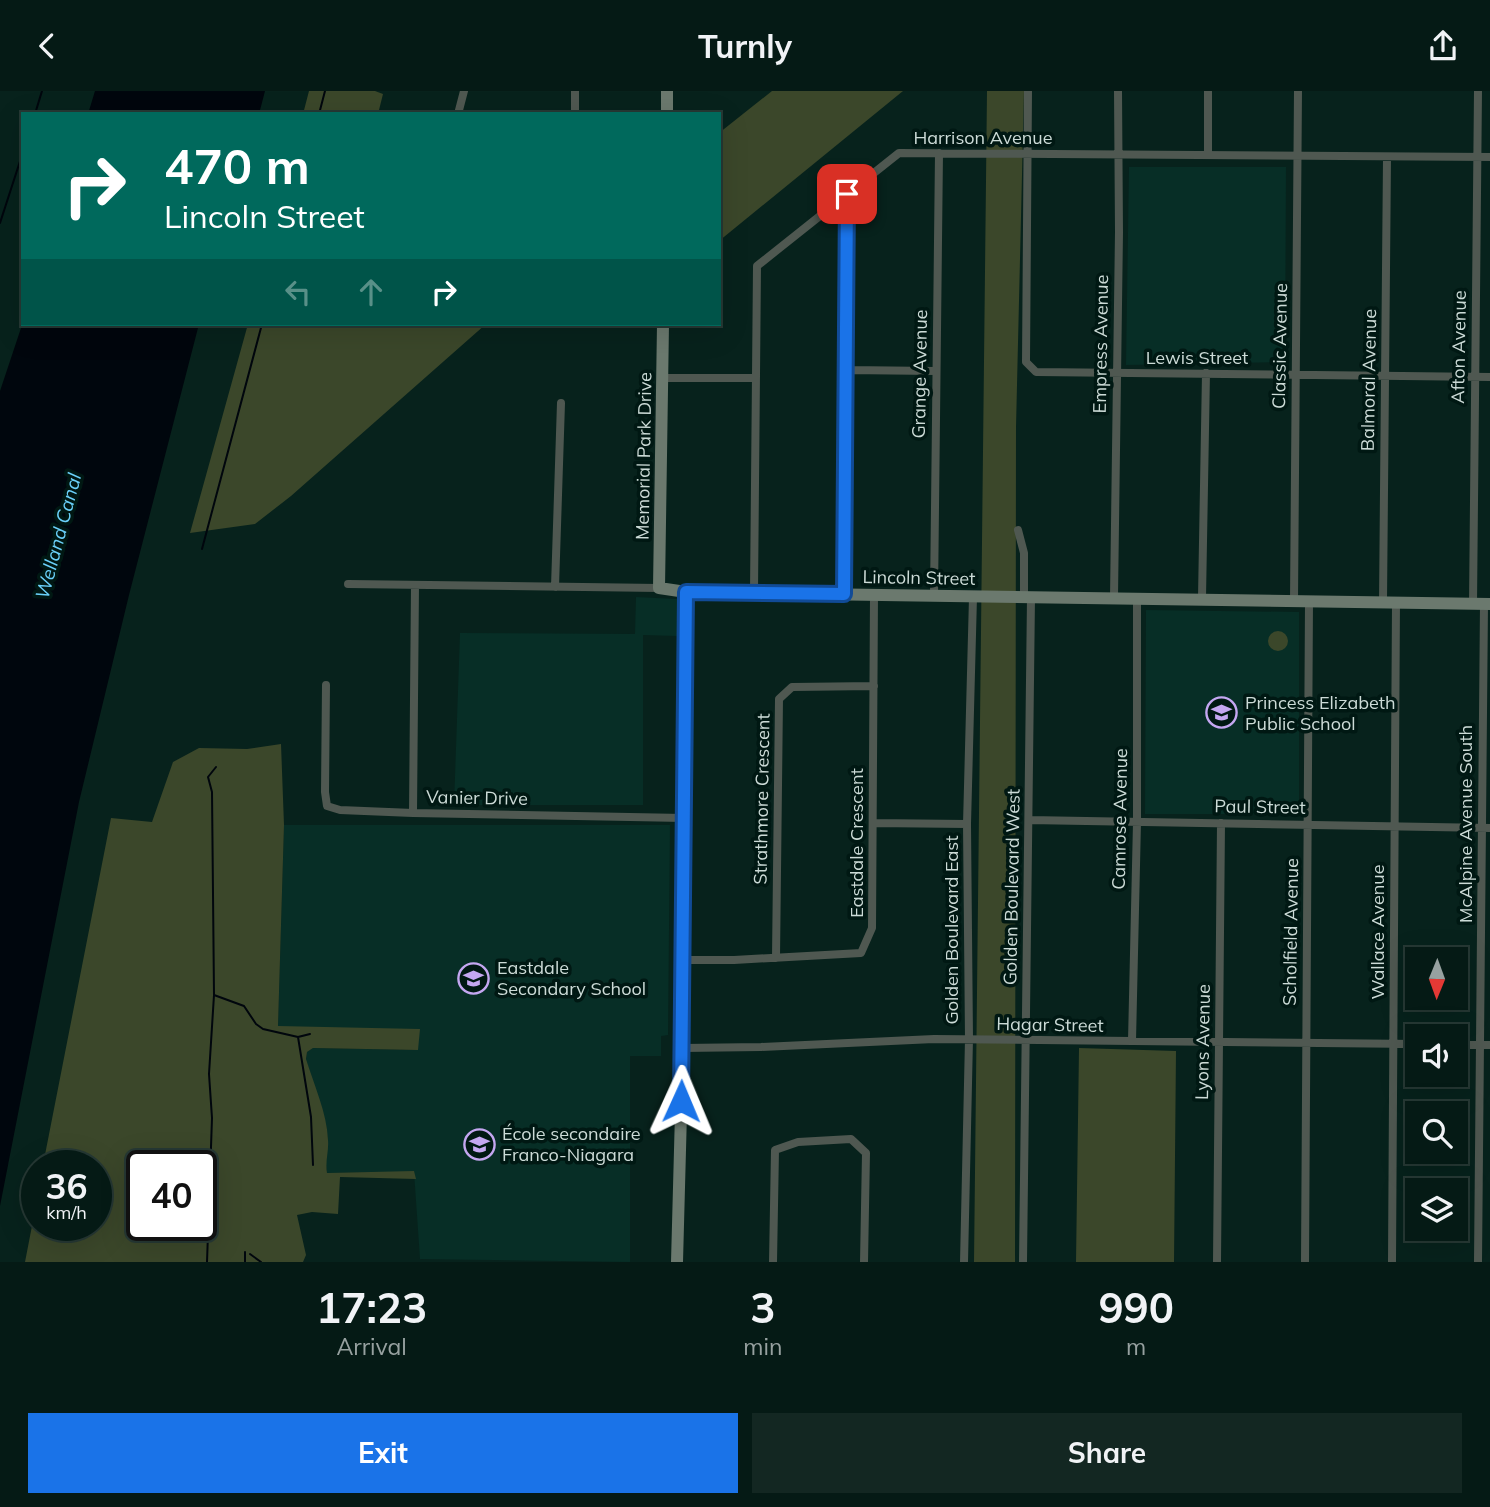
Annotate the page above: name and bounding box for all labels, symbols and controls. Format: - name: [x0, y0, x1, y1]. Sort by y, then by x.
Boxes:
- text: Turnly: [698, 26, 792, 66]
- icon: back: [28, 27, 66, 65]
- icon: share: [1424, 27, 1462, 65]
- street label: Harrison Avenue: [913, 126, 1053, 149]
- text: 470 m: [164, 135, 310, 196]
- icon: right: [49, 140, 140, 231]
- pin: [817, 164, 877, 224]
- icon: arrive: [828, 175, 866, 213]
- text: Lincoln Street: [164, 196, 365, 236]
- icon: left: [279, 273, 317, 311]
- icon: ahead: [352, 273, 390, 311]
- icon: right: [425, 273, 463, 311]
- street label: Empress Avenue: [1088, 274, 1113, 414]
- street label: Classic Avenue: [1267, 283, 1292, 409]
- street label: Afton Avenue: [1446, 290, 1471, 404]
- street label: Grange Avenue: [907, 309, 932, 439]
- street label: Balmoral Avenue: [1356, 309, 1381, 451]
- street label: Lewis Street: [1146, 346, 1248, 369]
- street label: Memorial Park Drive: [631, 372, 656, 540]
- water label: Welland Canal: [30, 470, 86, 602]
- street label: Lincoln Street: [862, 565, 976, 590]
- place label: Princess Elizabeth Public School: [1245, 691, 1396, 735]
- school or university icon: Princess Elizabeth Public School: [1205, 696, 1239, 730]
- street label: Strathmore Crescent: [749, 713, 774, 885]
- street label: McAlpine Avenue South: [1454, 725, 1477, 923]
- street label: Camrose Avenue: [1107, 748, 1132, 890]
- street label: Eastdale Crescent: [845, 768, 868, 918]
- street label: Vanier Drive: [426, 785, 528, 810]
- street label: Golden Boulevard West: [998, 789, 1025, 985]
- street label: Paul Street: [1214, 794, 1306, 819]
- street label: Golden Boulevard East: [940, 836, 963, 1024]
- street label: Scholfield Avenue: [1278, 858, 1303, 1006]
- street label: Wallace Avenue: [1366, 864, 1389, 1000]
- north arrow: [1405, 947, 1468, 1010]
- map controls: [1405, 947, 1468, 1241]
- place label: Eastdale Secondary School: [497, 956, 646, 1000]
- school or university icon: Eastdale Secondary School: [457, 961, 491, 995]
- street label: Lyons Avenue: [1190, 984, 1215, 1100]
- street label: Hagar Street: [996, 1012, 1104, 1037]
- button: sound: [1405, 1024, 1468, 1087]
- position arrow: [644, 1064, 718, 1138]
- button: search: [1405, 1101, 1468, 1164]
- place label: École secondaire Franco-Niagara: [502, 1122, 641, 1166]
- school or university icon: École secondaire Franco-Niagara: [462, 1127, 496, 1161]
- speed limit sign: 40: [126, 1150, 217, 1241]
- text: 36: [45, 1164, 88, 1208]
- button: layers: [1405, 1178, 1468, 1241]
- text: km/h: [46, 1201, 87, 1224]
- text: 17:23: [316, 1281, 427, 1334]
- text: 3: [750, 1281, 775, 1334]
- text: 990: [1098, 1281, 1174, 1334]
- text: Arrival: [336, 1332, 407, 1361]
- text: min: [743, 1332, 782, 1361]
- text: m: [1126, 1332, 1146, 1361]
- button: Exit: [28, 1413, 738, 1493]
- button: Share: [752, 1413, 1462, 1493]

